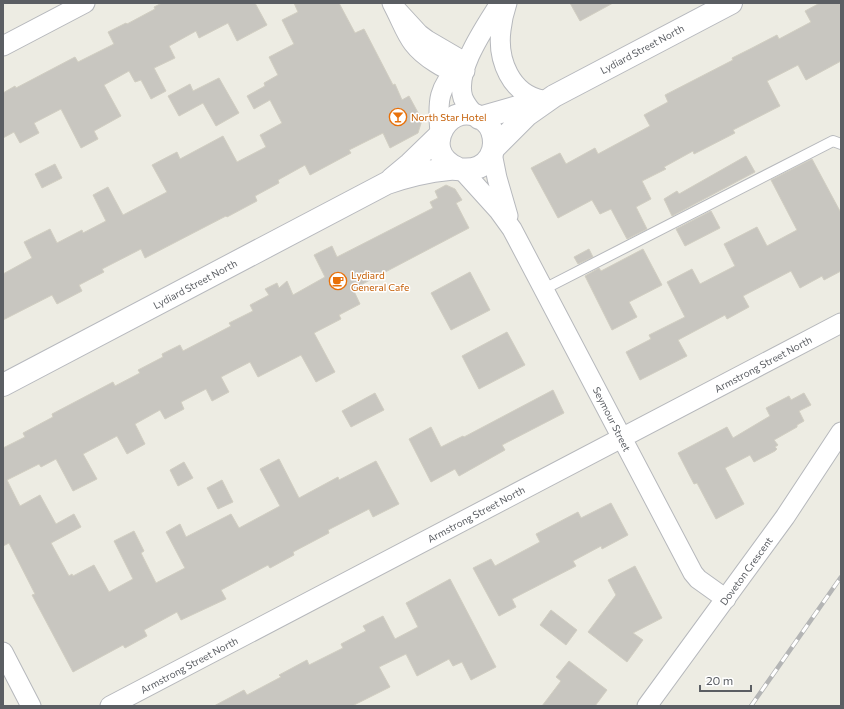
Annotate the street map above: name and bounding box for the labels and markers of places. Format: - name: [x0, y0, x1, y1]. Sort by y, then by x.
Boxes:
- bar icon: North Star Hotel: [388, 107, 408, 127]
- place label: North Star Hotel: [411, 111, 487, 123]
- place label: Lydiard General Cafe: [351, 269, 409, 293]
- cafe icon: Lydiard General Cafe: [328, 271, 348, 291]

